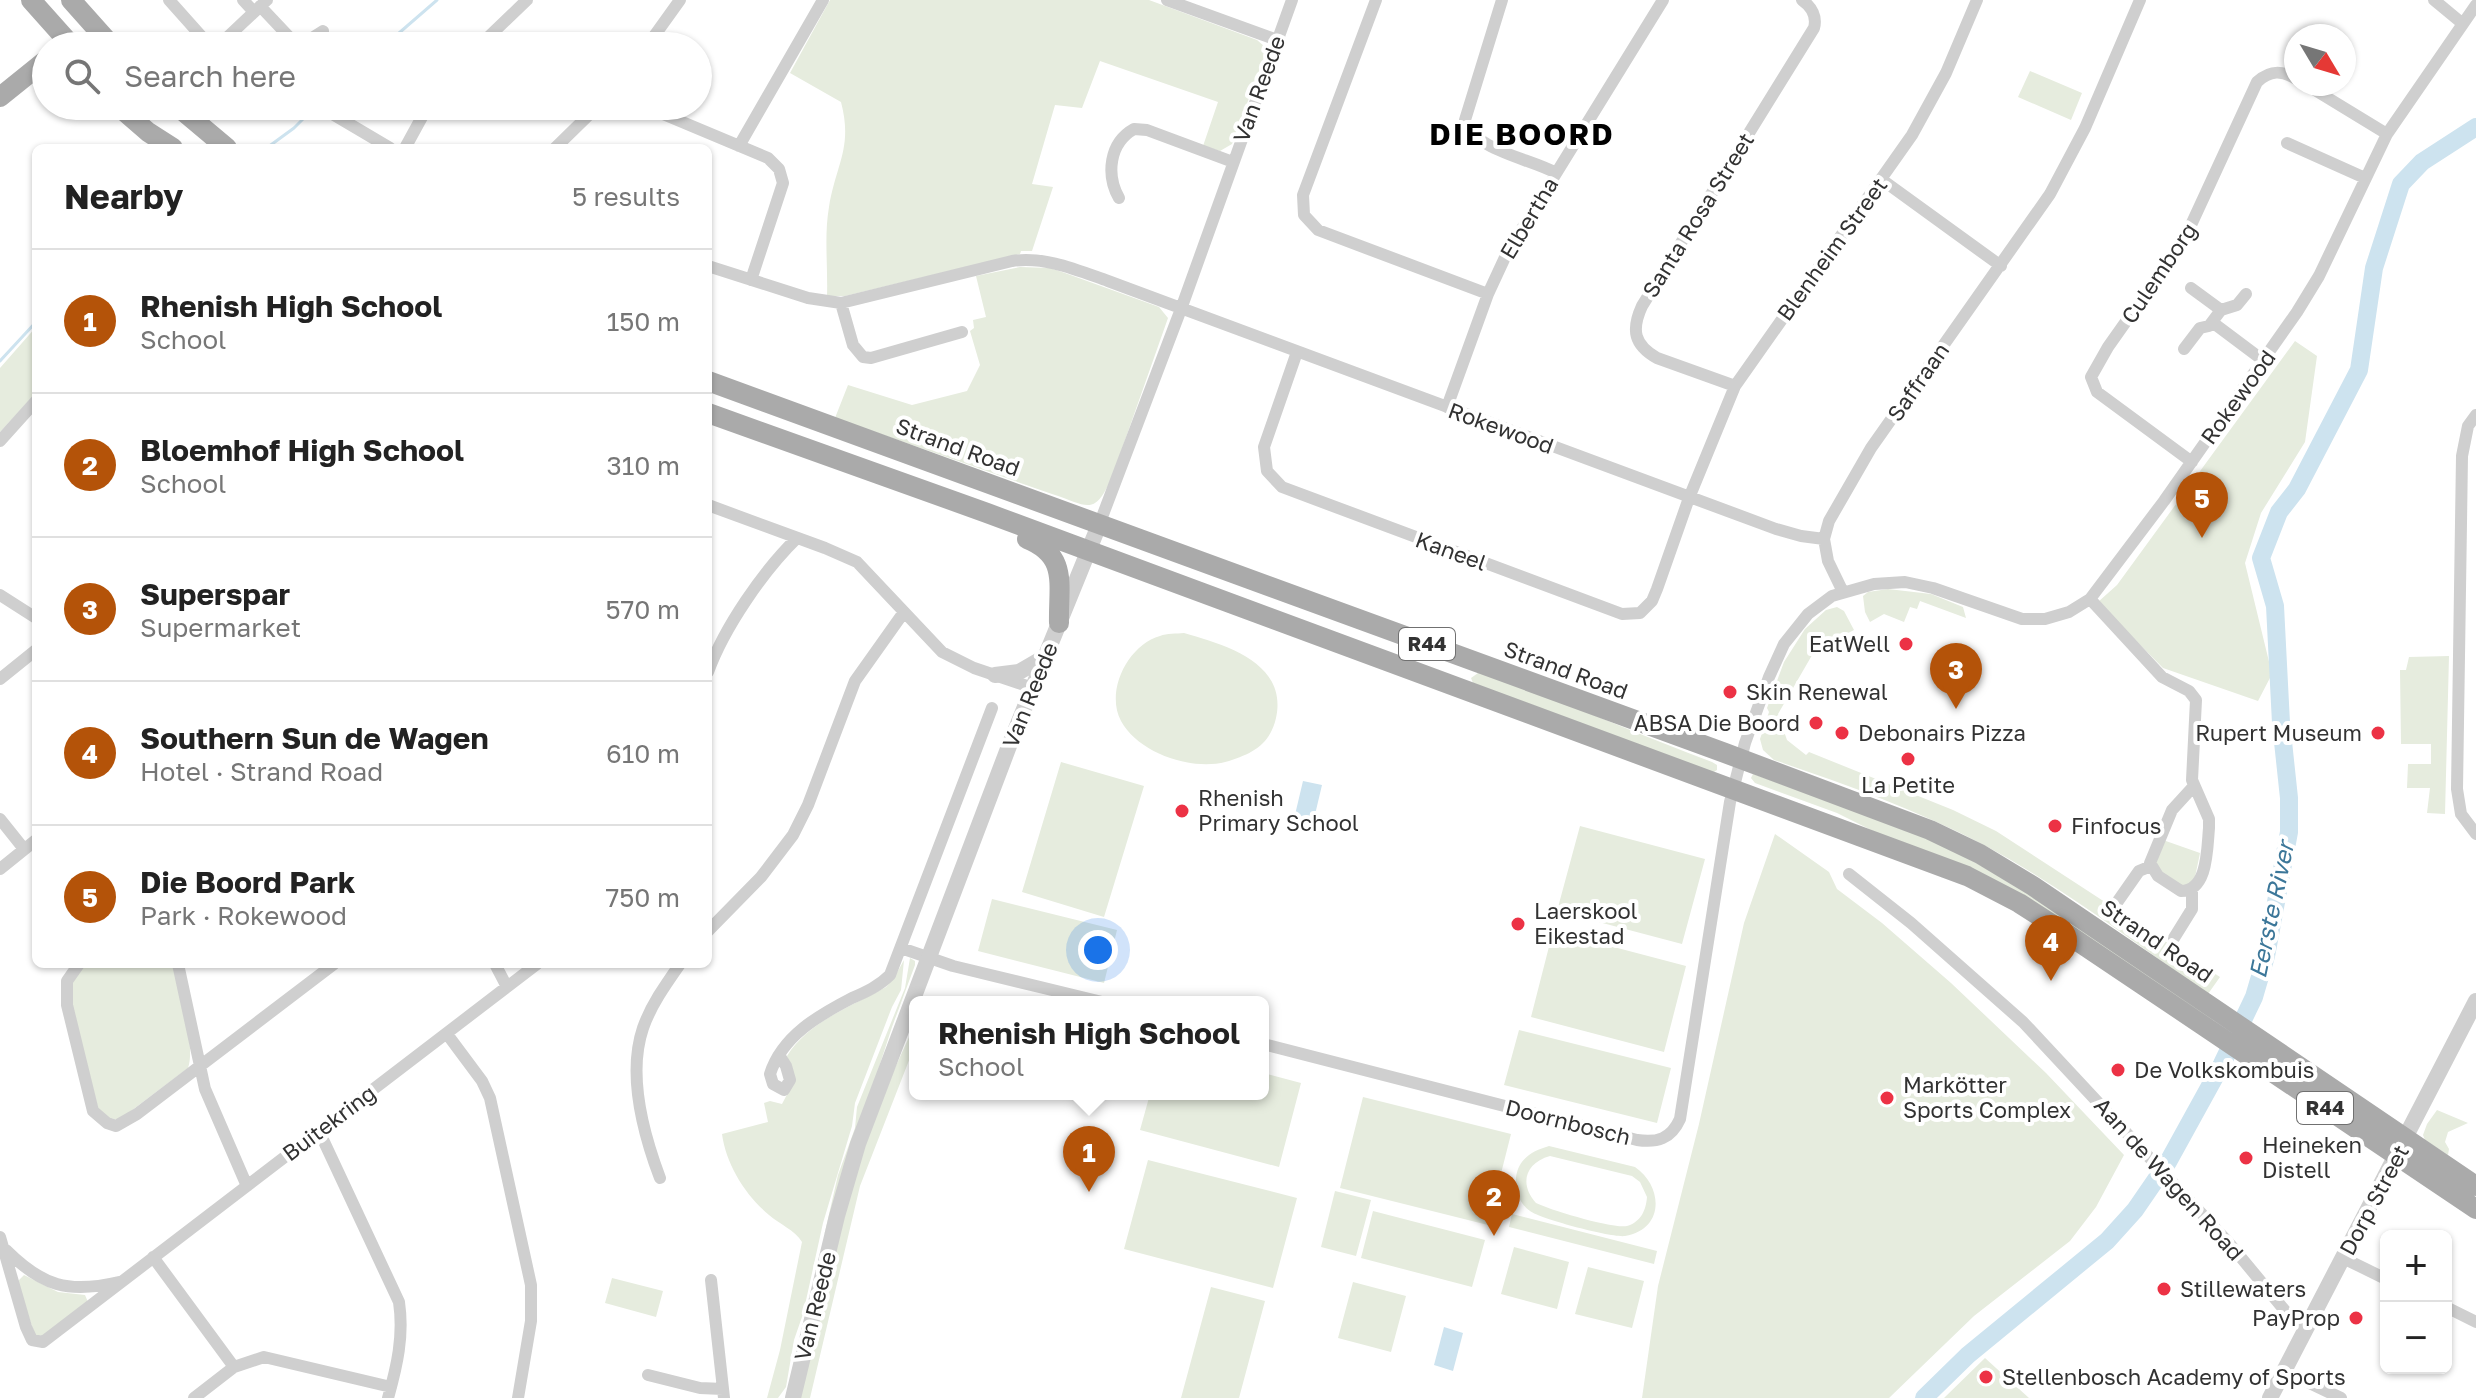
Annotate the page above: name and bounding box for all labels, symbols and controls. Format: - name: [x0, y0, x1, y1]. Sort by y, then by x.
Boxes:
- north arrow: [2284, 24, 2356, 96]
- search box: [32, 32, 712, 120]
- street label: Van Reede: [1227, 32, 1290, 146]
- icon: search: [60, 54, 104, 98]
- text: Search here: [124, 58, 296, 94]
- district label: DIE BOORD: [1429, 116, 1615, 152]
- street label: Santa Rosa Street: [1636, 127, 1759, 302]
- street label: Elbertha: [1494, 172, 1563, 263]
- street label: Blenheim Street: [1771, 172, 1893, 325]
- text: Nearby: [64, 176, 184, 216]
- text: 5 results: [572, 181, 680, 212]
- street label: Culemborg: [2115, 217, 2202, 328]
- text: Rhenish High School: [140, 288, 442, 324]
- text: 1: [83, 306, 97, 337]
- text: 150 m: [607, 306, 680, 337]
- text: School: [140, 324, 226, 355]
- street label: Saffraan: [1881, 337, 1954, 426]
- street label: Rokewood: [2194, 344, 2281, 449]
- street label: Rokewood: [1445, 396, 1557, 459]
- street label: Strand Road: [893, 412, 1024, 481]
- text: Bloemhof High School: [140, 432, 464, 468]
- text: 2: [82, 450, 98, 481]
- text: 310 m: [607, 450, 680, 481]
- text: School: [140, 468, 226, 499]
- pin: 5: [2176, 472, 2228, 538]
- street label: Kaneel: [1412, 525, 1490, 576]
- text: Superspar: [140, 576, 290, 612]
- text: 3: [82, 594, 98, 625]
- text: 570 m: [606, 594, 680, 625]
- text: Supermarket: [140, 612, 301, 643]
- road number: R44: [1399, 628, 1455, 660]
- place label: EatWell: [1809, 630, 1890, 657]
- street label: Strand Road: [1501, 635, 1632, 704]
- marker: EatWell: [1897, 635, 1915, 653]
- street label: Van Reede: [996, 638, 1063, 752]
- pin: 3: [1930, 643, 1982, 709]
- place label: Skin Renewal: [1746, 678, 1888, 705]
- marker: Skin Renewal: [1721, 683, 1739, 701]
- place label: ABSA Die Boord: [1634, 709, 1800, 736]
- marker: ABSA Die Boord: [1807, 714, 1825, 732]
- place label: Debonairs Pizza: [1858, 719, 2026, 746]
- place label: Rupert Museum: [2195, 719, 2362, 746]
- text: Southern Sun de Wagen: [140, 720, 489, 756]
- marker: Debonairs Pizza: [1833, 724, 1851, 742]
- marker: Rupert Museum: [2369, 724, 2387, 742]
- text: 4: [82, 738, 98, 769]
- text: 610 m: [606, 738, 680, 769]
- marker: La Petite: [1899, 750, 1917, 768]
- text: Hotel · Strand Road: [140, 756, 383, 787]
- place label: La Petite: [1861, 771, 1955, 798]
- place label: Rhenish Primary School: [1198, 784, 1359, 836]
- marker: Rhenish Primary School: [1173, 802, 1191, 820]
- place label: Finfocus: [2071, 812, 2162, 839]
- marker: Finfocus: [2046, 817, 2064, 835]
- water label: Eerste River: [2242, 835, 2300, 981]
- text: Die Boord Park: [140, 864, 355, 900]
- text: 5: [82, 882, 98, 913]
- text: 750 m: [606, 882, 680, 913]
- street label: Strand Road: [2096, 893, 2219, 988]
- place label: Laerskool Eikestad: [1534, 897, 1638, 949]
- text: Park · Rokewood: [140, 900, 347, 931]
- marker: Laerskool Eikestad: [1509, 915, 1527, 933]
- pin: 4: [2025, 915, 2077, 981]
- your location: [1078, 930, 1118, 970]
- popup: [909, 996, 1269, 1100]
- text: Rhenish High School: [938, 1015, 1240, 1051]
- text: School: [938, 1051, 1024, 1082]
- place label: De Volkskombuis: [2134, 1056, 2314, 1083]
- marker: De Volkskombuis: [2109, 1061, 2127, 1079]
- place label: Markötter Sports Complex: [1903, 1071, 2071, 1123]
- street label: Buitekring: [277, 1079, 381, 1166]
- marker: Markötter Sports Complex: [1878, 1089, 1896, 1107]
- street label: Aan de Wagen Road: [2089, 1092, 2250, 1266]
- road number: R44: [2297, 1092, 2353, 1124]
- street label: Doornbosch: [1503, 1093, 1633, 1150]
- pin: 1: [1063, 1126, 1115, 1192]
- place label: Heineken Distell: [2262, 1131, 2362, 1183]
- street label: Dorp Street: [2333, 1140, 2414, 1260]
- marker: Heineken Distell: [2237, 1149, 2255, 1167]
- pin: 2: [1468, 1170, 1520, 1236]
- map controls: [2380, 1230, 2452, 1374]
- button: +: [2380, 1230, 2452, 1302]
- street label: Van Reede: [788, 1249, 841, 1363]
- place label: Stillewaters: [2180, 1275, 2306, 1302]
- marker: Stillewaters: [2155, 1280, 2173, 1298]
- button: −: [2380, 1302, 2452, 1374]
- place label: PayProp: [2252, 1304, 2340, 1331]
- marker: PayProp: [2347, 1309, 2365, 1327]
- place label: Stellenbosch Academy of Sports: [2002, 1363, 2346, 1390]
- marker: Stellenbosch Academy of Sports: [1977, 1368, 1995, 1386]

